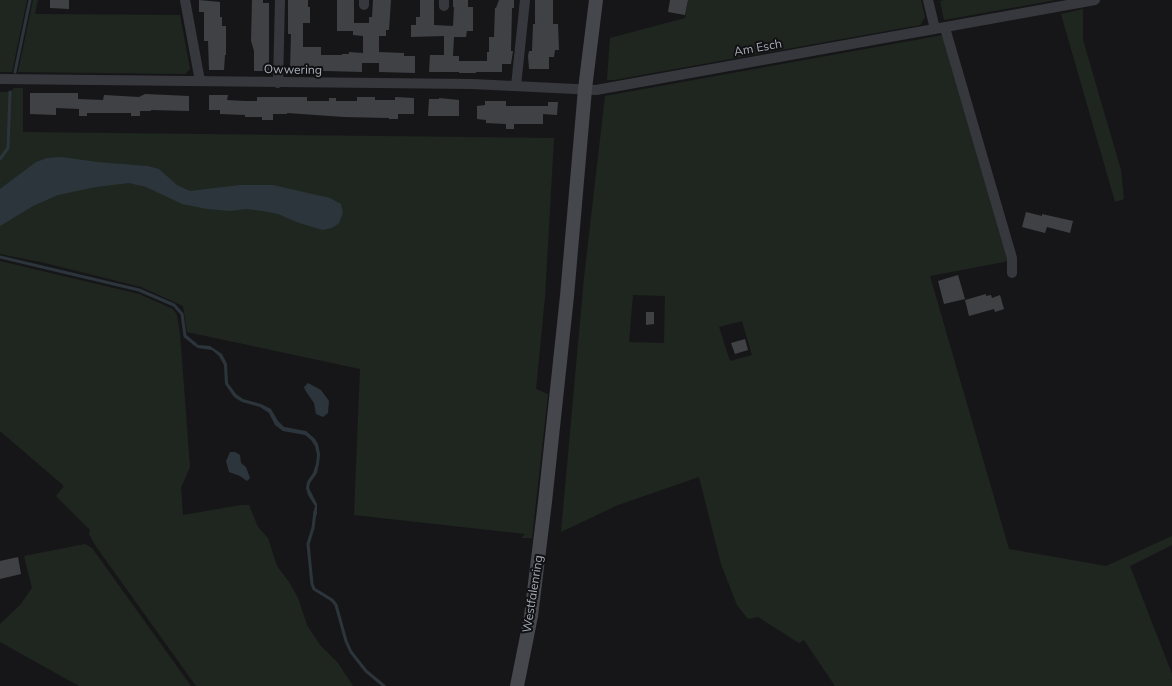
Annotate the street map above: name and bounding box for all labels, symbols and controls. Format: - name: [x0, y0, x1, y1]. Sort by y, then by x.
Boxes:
- street label: Am Esch: [733, 37, 783, 59]
- street label: Owwering: [264, 62, 322, 78]
- street label: Westfalenring: [520, 554, 546, 634]

